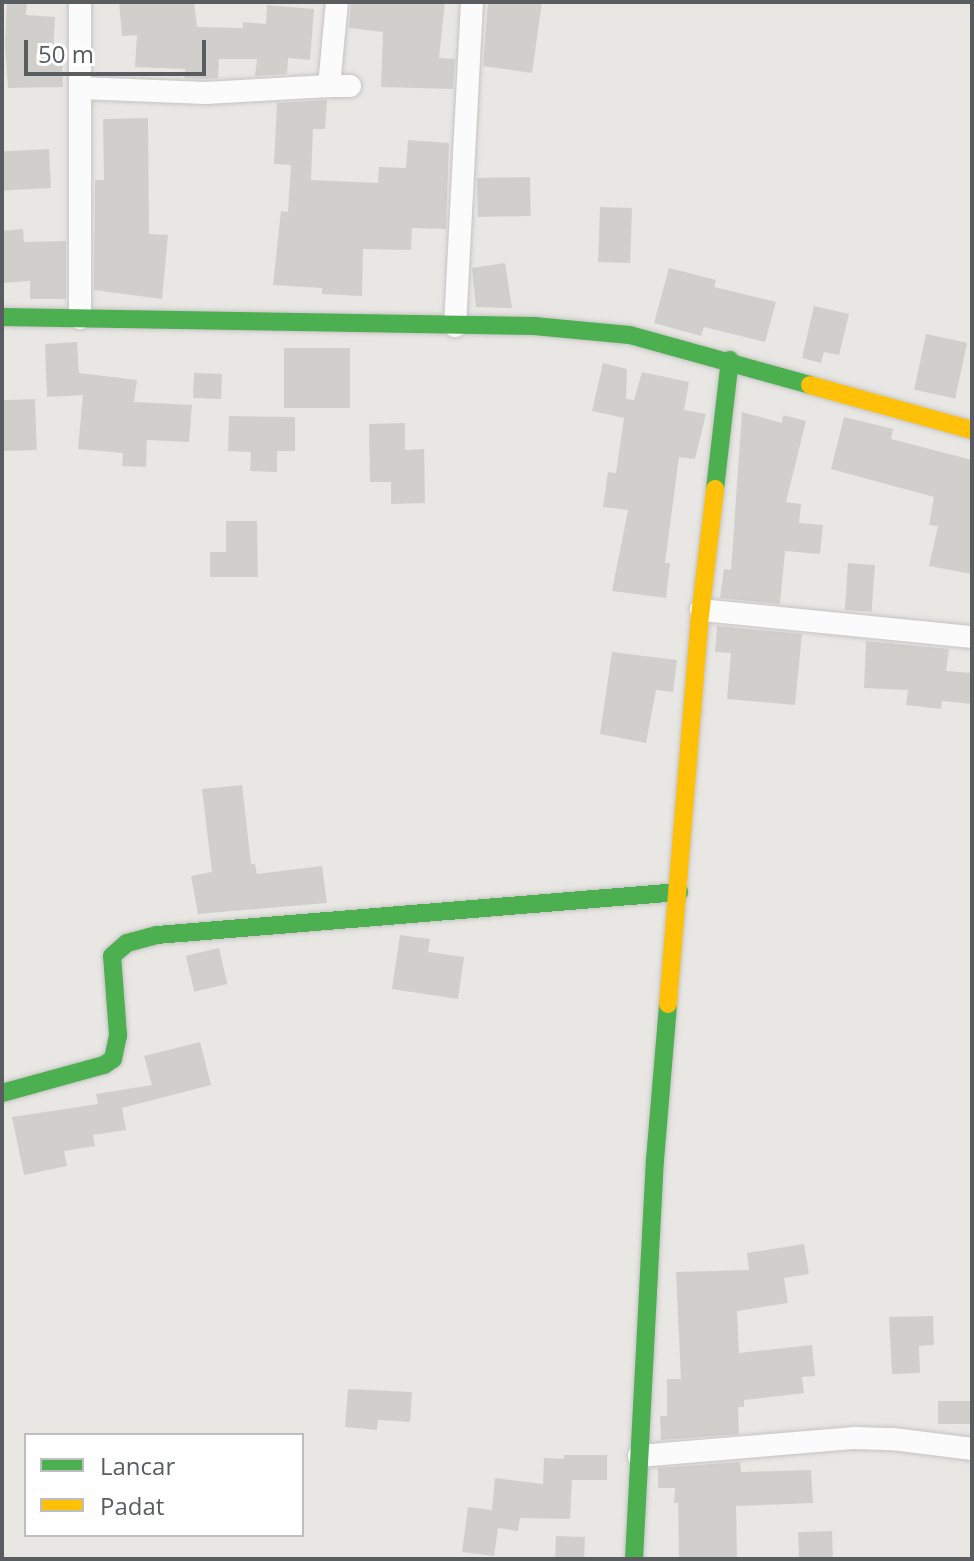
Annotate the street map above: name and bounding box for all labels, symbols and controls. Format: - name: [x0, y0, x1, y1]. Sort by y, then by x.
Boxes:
- scale bar: [28, 24, 210, 74]
- text: 50 m: [38, 37, 94, 70]
- legend: [24, 1433, 304, 1537]
- text: Lancar: [100, 1449, 175, 1482]
- text: Padat: [100, 1489, 164, 1522]

